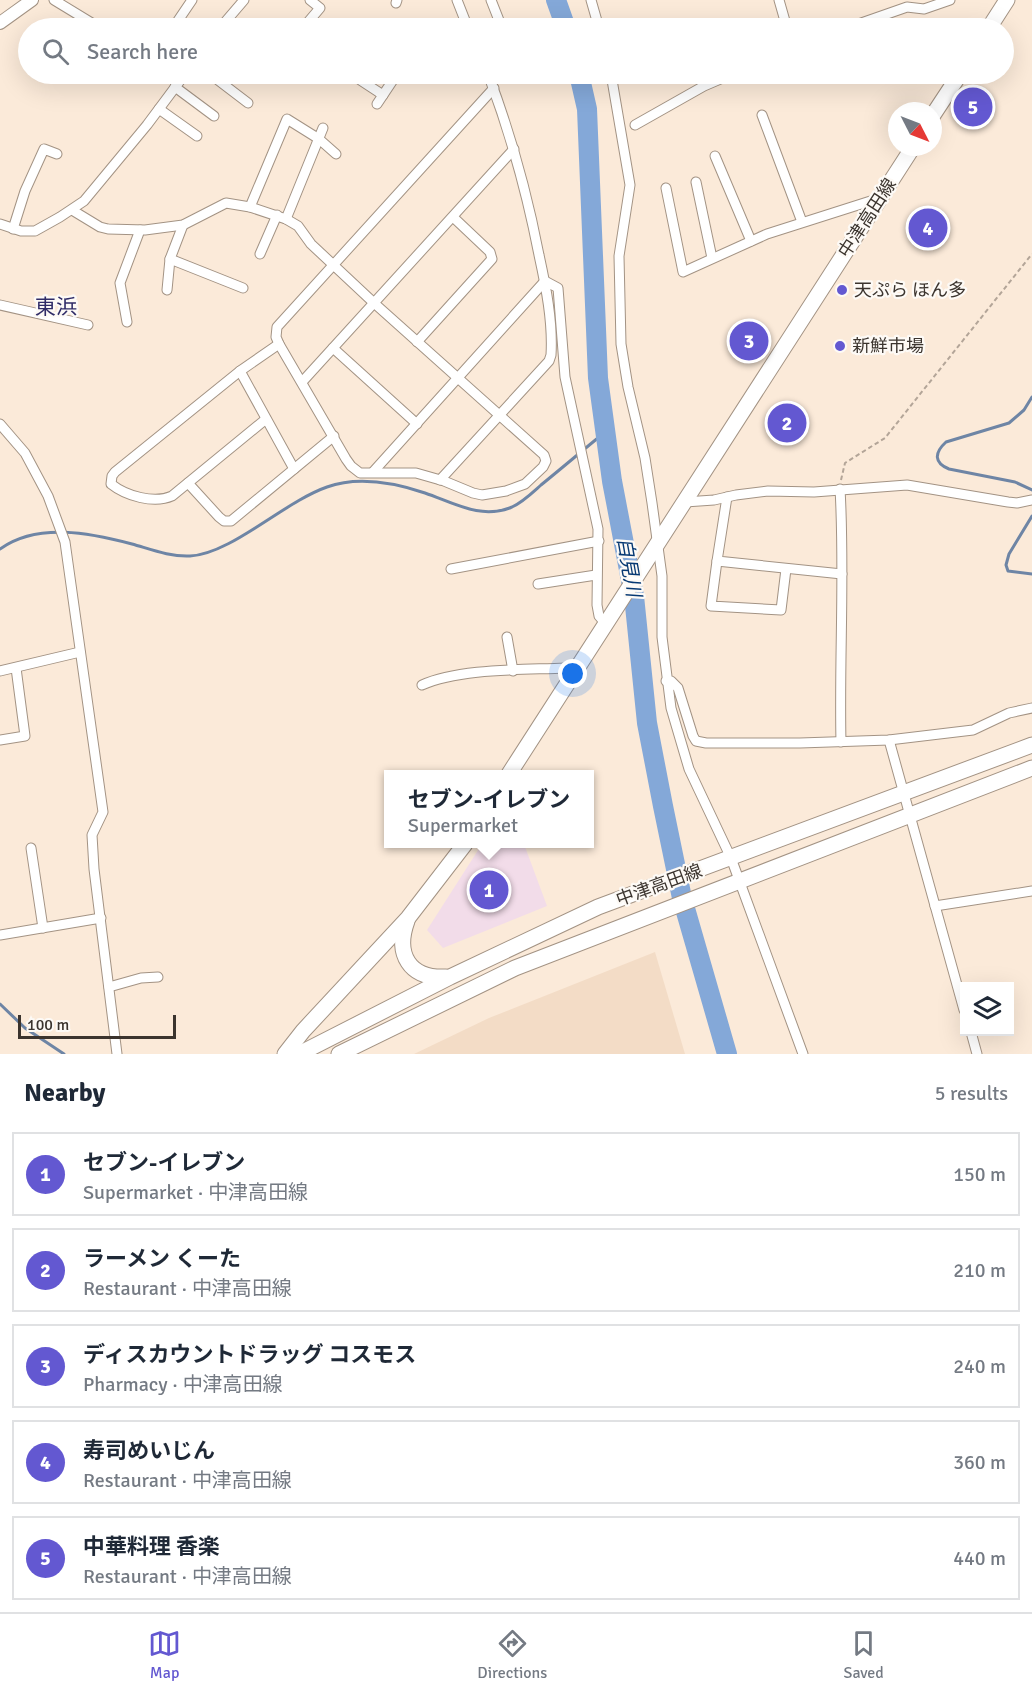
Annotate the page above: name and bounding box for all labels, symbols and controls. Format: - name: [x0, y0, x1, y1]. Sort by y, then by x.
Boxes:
- search box: [18, 18, 1014, 84]
- icon: search: [39, 35, 72, 68]
- text: Search here: [87, 38, 198, 65]
- pin: 5: [954, 84, 992, 130]
- north arrow: [888, 102, 942, 156]
- street label: 中津高田線: [833, 174, 901, 262]
- pin: 4: [908, 206, 948, 250]
- place label: 天ぷら ほん多: [854, 279, 966, 301]
- marker: 天ぷら ほん多: [835, 283, 849, 297]
- district label: 東浜: [35, 294, 77, 320]
- pin: 3: [730, 318, 768, 364]
- place label: 新鮮市場: [852, 335, 924, 357]
- marker: 新鮮市場: [833, 339, 847, 353]
- pin: 2: [768, 400, 806, 446]
- water label: 自見川: [611, 535, 647, 601]
- your location: [558, 659, 587, 688]
- popup: [384, 770, 594, 848]
- text: セブン-イレブン: [408, 786, 570, 813]
- text: Supermarket: [408, 813, 518, 838]
- street label: 中津高田線: [613, 859, 705, 911]
- pin: 1: [470, 868, 508, 912]
- map controls: [960, 982, 1014, 1036]
- button: layers: [960, 982, 1014, 1036]
- scale bar: [18, 1012, 176, 1040]
- text: 100 m: [27, 1015, 69, 1035]
- text: Nearby: [24, 1077, 105, 1109]
- text: 5 results: [935, 1081, 1008, 1106]
- text: セブン-イレブン: [83, 1149, 245, 1176]
- text: 1: [40, 1162, 51, 1187]
- text: 150 m: [953, 1162, 1006, 1187]
- text: Supermarket · 中津高田線: [83, 1180, 308, 1205]
- text: ラーメン くーた: [83, 1245, 241, 1272]
- text: 2: [40, 1258, 51, 1283]
- text: 210 m: [953, 1258, 1006, 1283]
- text: Restaurant · 中津高田線: [83, 1276, 292, 1301]
- text: ディスカウントドラッグ コスモス: [83, 1341, 416, 1368]
- text: 3: [40, 1354, 51, 1379]
- text: 240 m: [953, 1354, 1006, 1379]
- text: Pharmacy · 中津高田線: [83, 1372, 282, 1397]
- text: 寿司めいじん: [83, 1437, 215, 1464]
- text: 4: [40, 1450, 51, 1475]
- text: 360 m: [953, 1450, 1006, 1475]
- text: Restaurant · 中津高田線: [83, 1468, 292, 1493]
- text: 中華料理 香楽: [83, 1533, 220, 1560]
- text: 5: [40, 1546, 51, 1571]
- text: 440 m: [953, 1546, 1006, 1571]
- text: Restaurant · 中津高田線: [83, 1564, 292, 1589]
- tab: Map: [148, 1627, 181, 1683]
- tab: Directions: [477, 1627, 547, 1683]
- tab: Saved: [844, 1627, 884, 1683]

